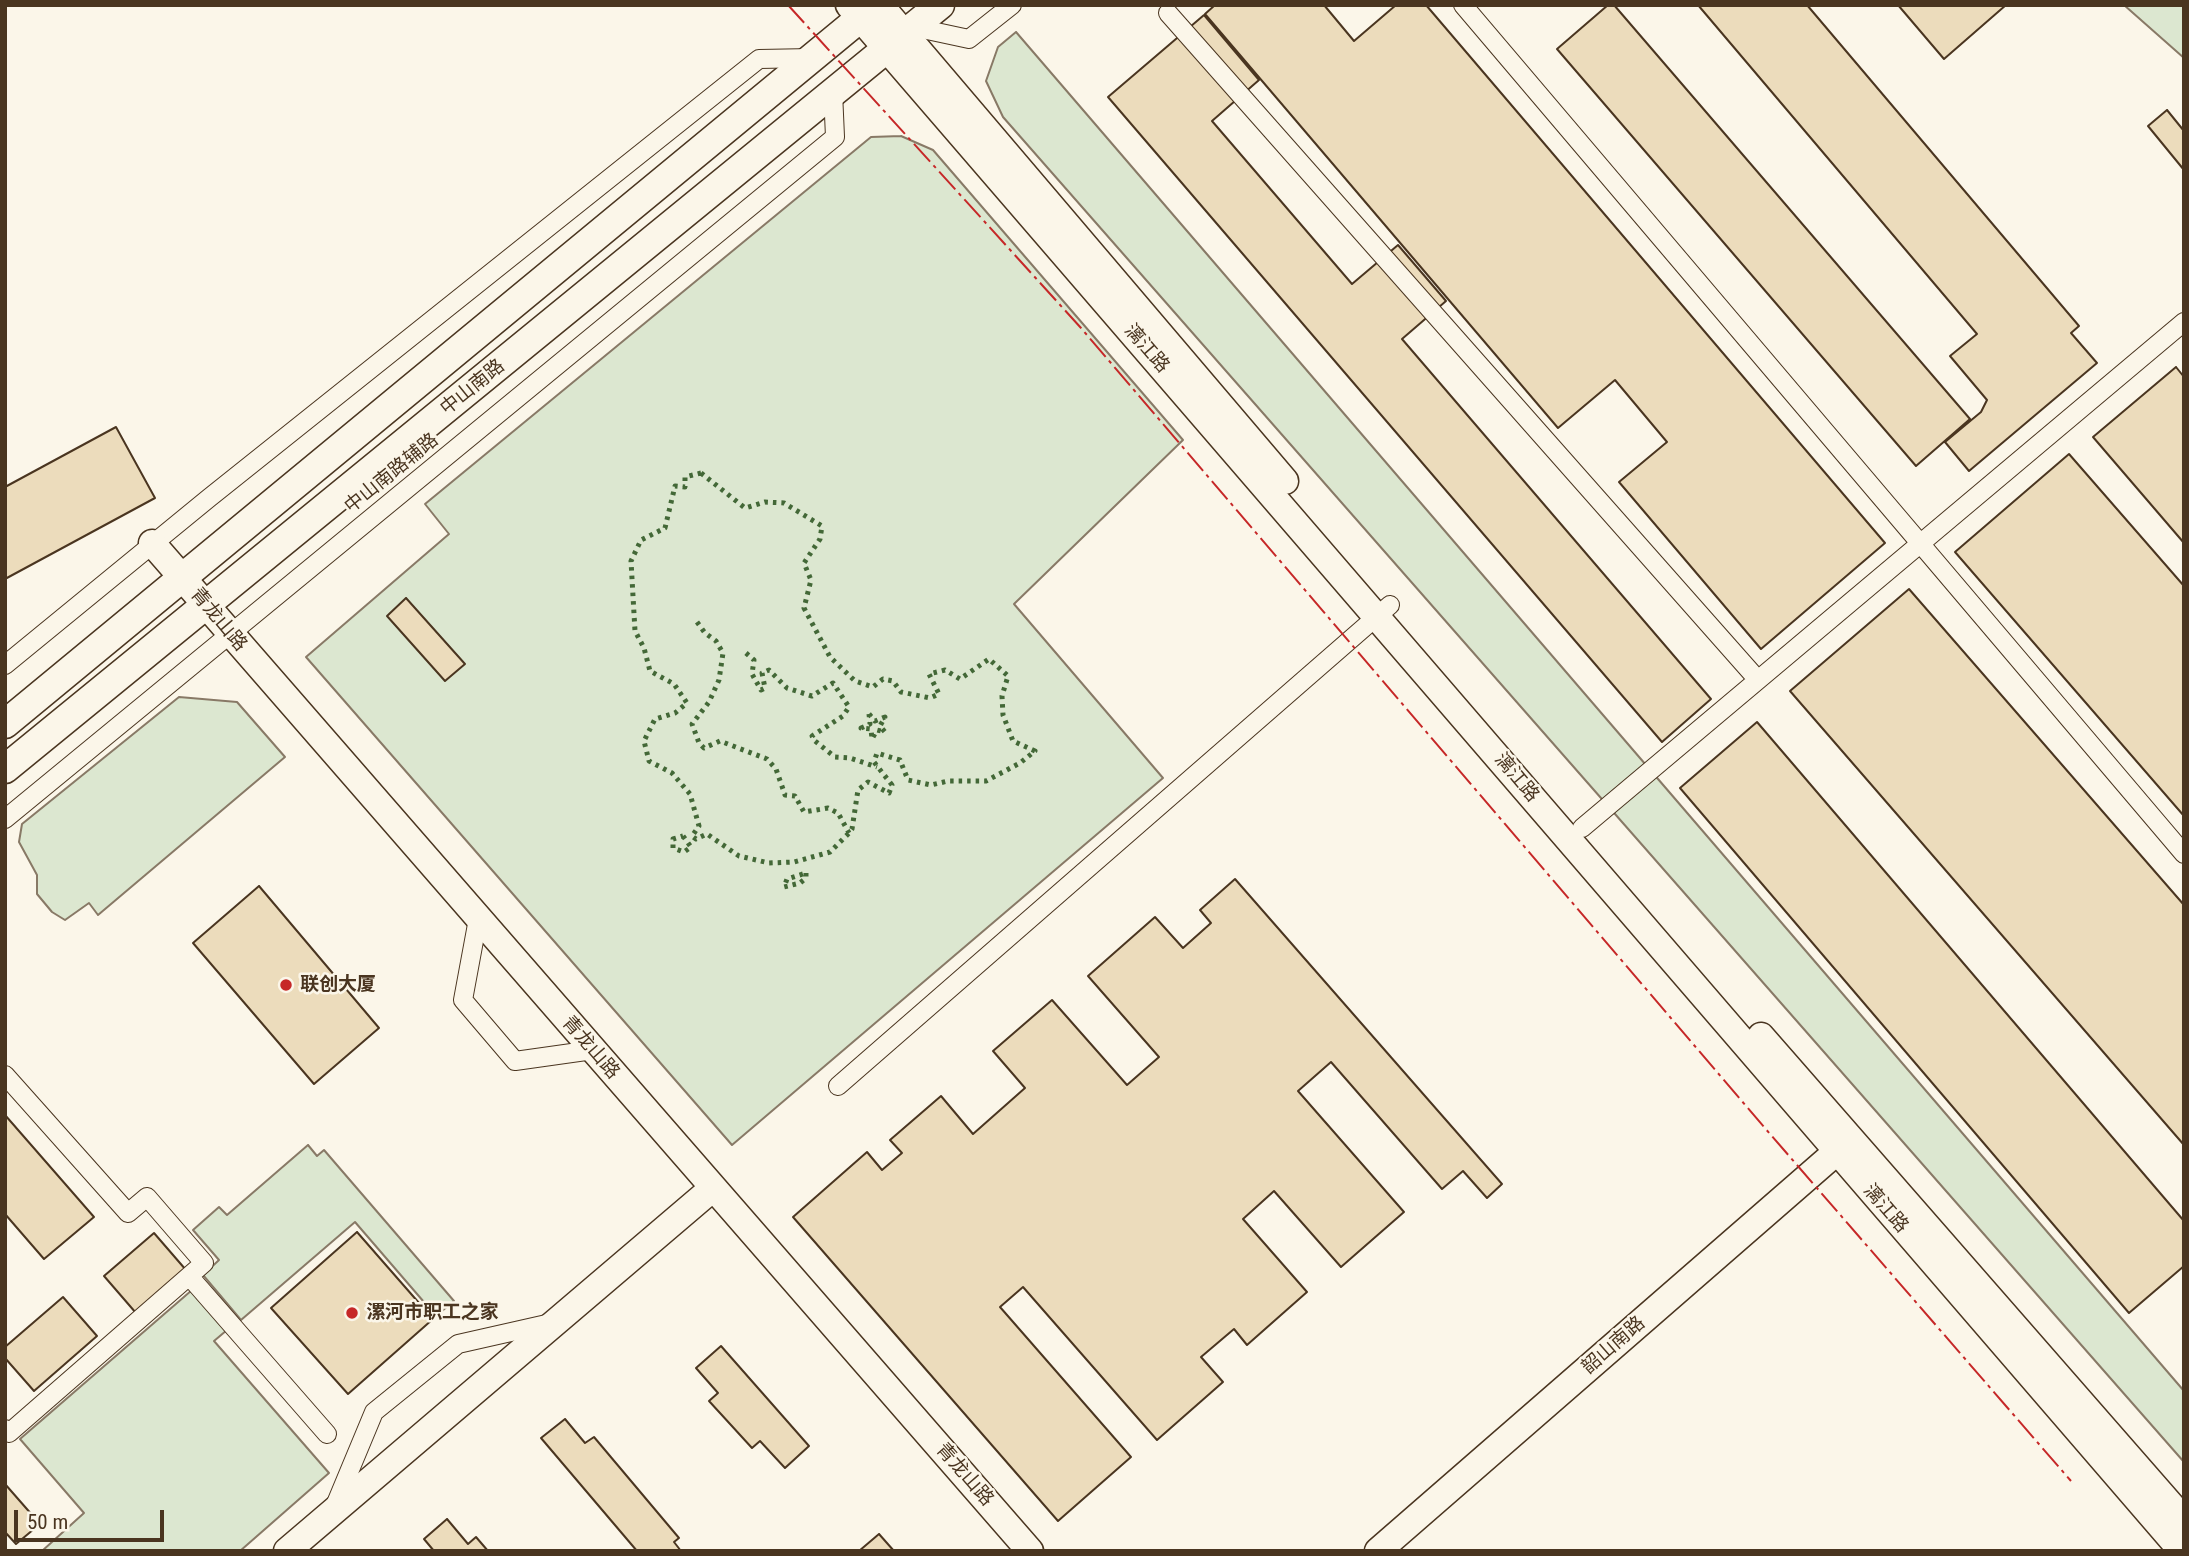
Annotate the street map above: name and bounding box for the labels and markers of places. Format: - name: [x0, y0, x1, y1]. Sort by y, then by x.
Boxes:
- place label: 联创大厦: [300, 974, 376, 996]
- marker: 联创大厦: [278, 977, 294, 993]
- place label: 漯河市职工之家: [366, 1302, 499, 1324]
- marker: 漯河市职工之家: [344, 1305, 360, 1321]

